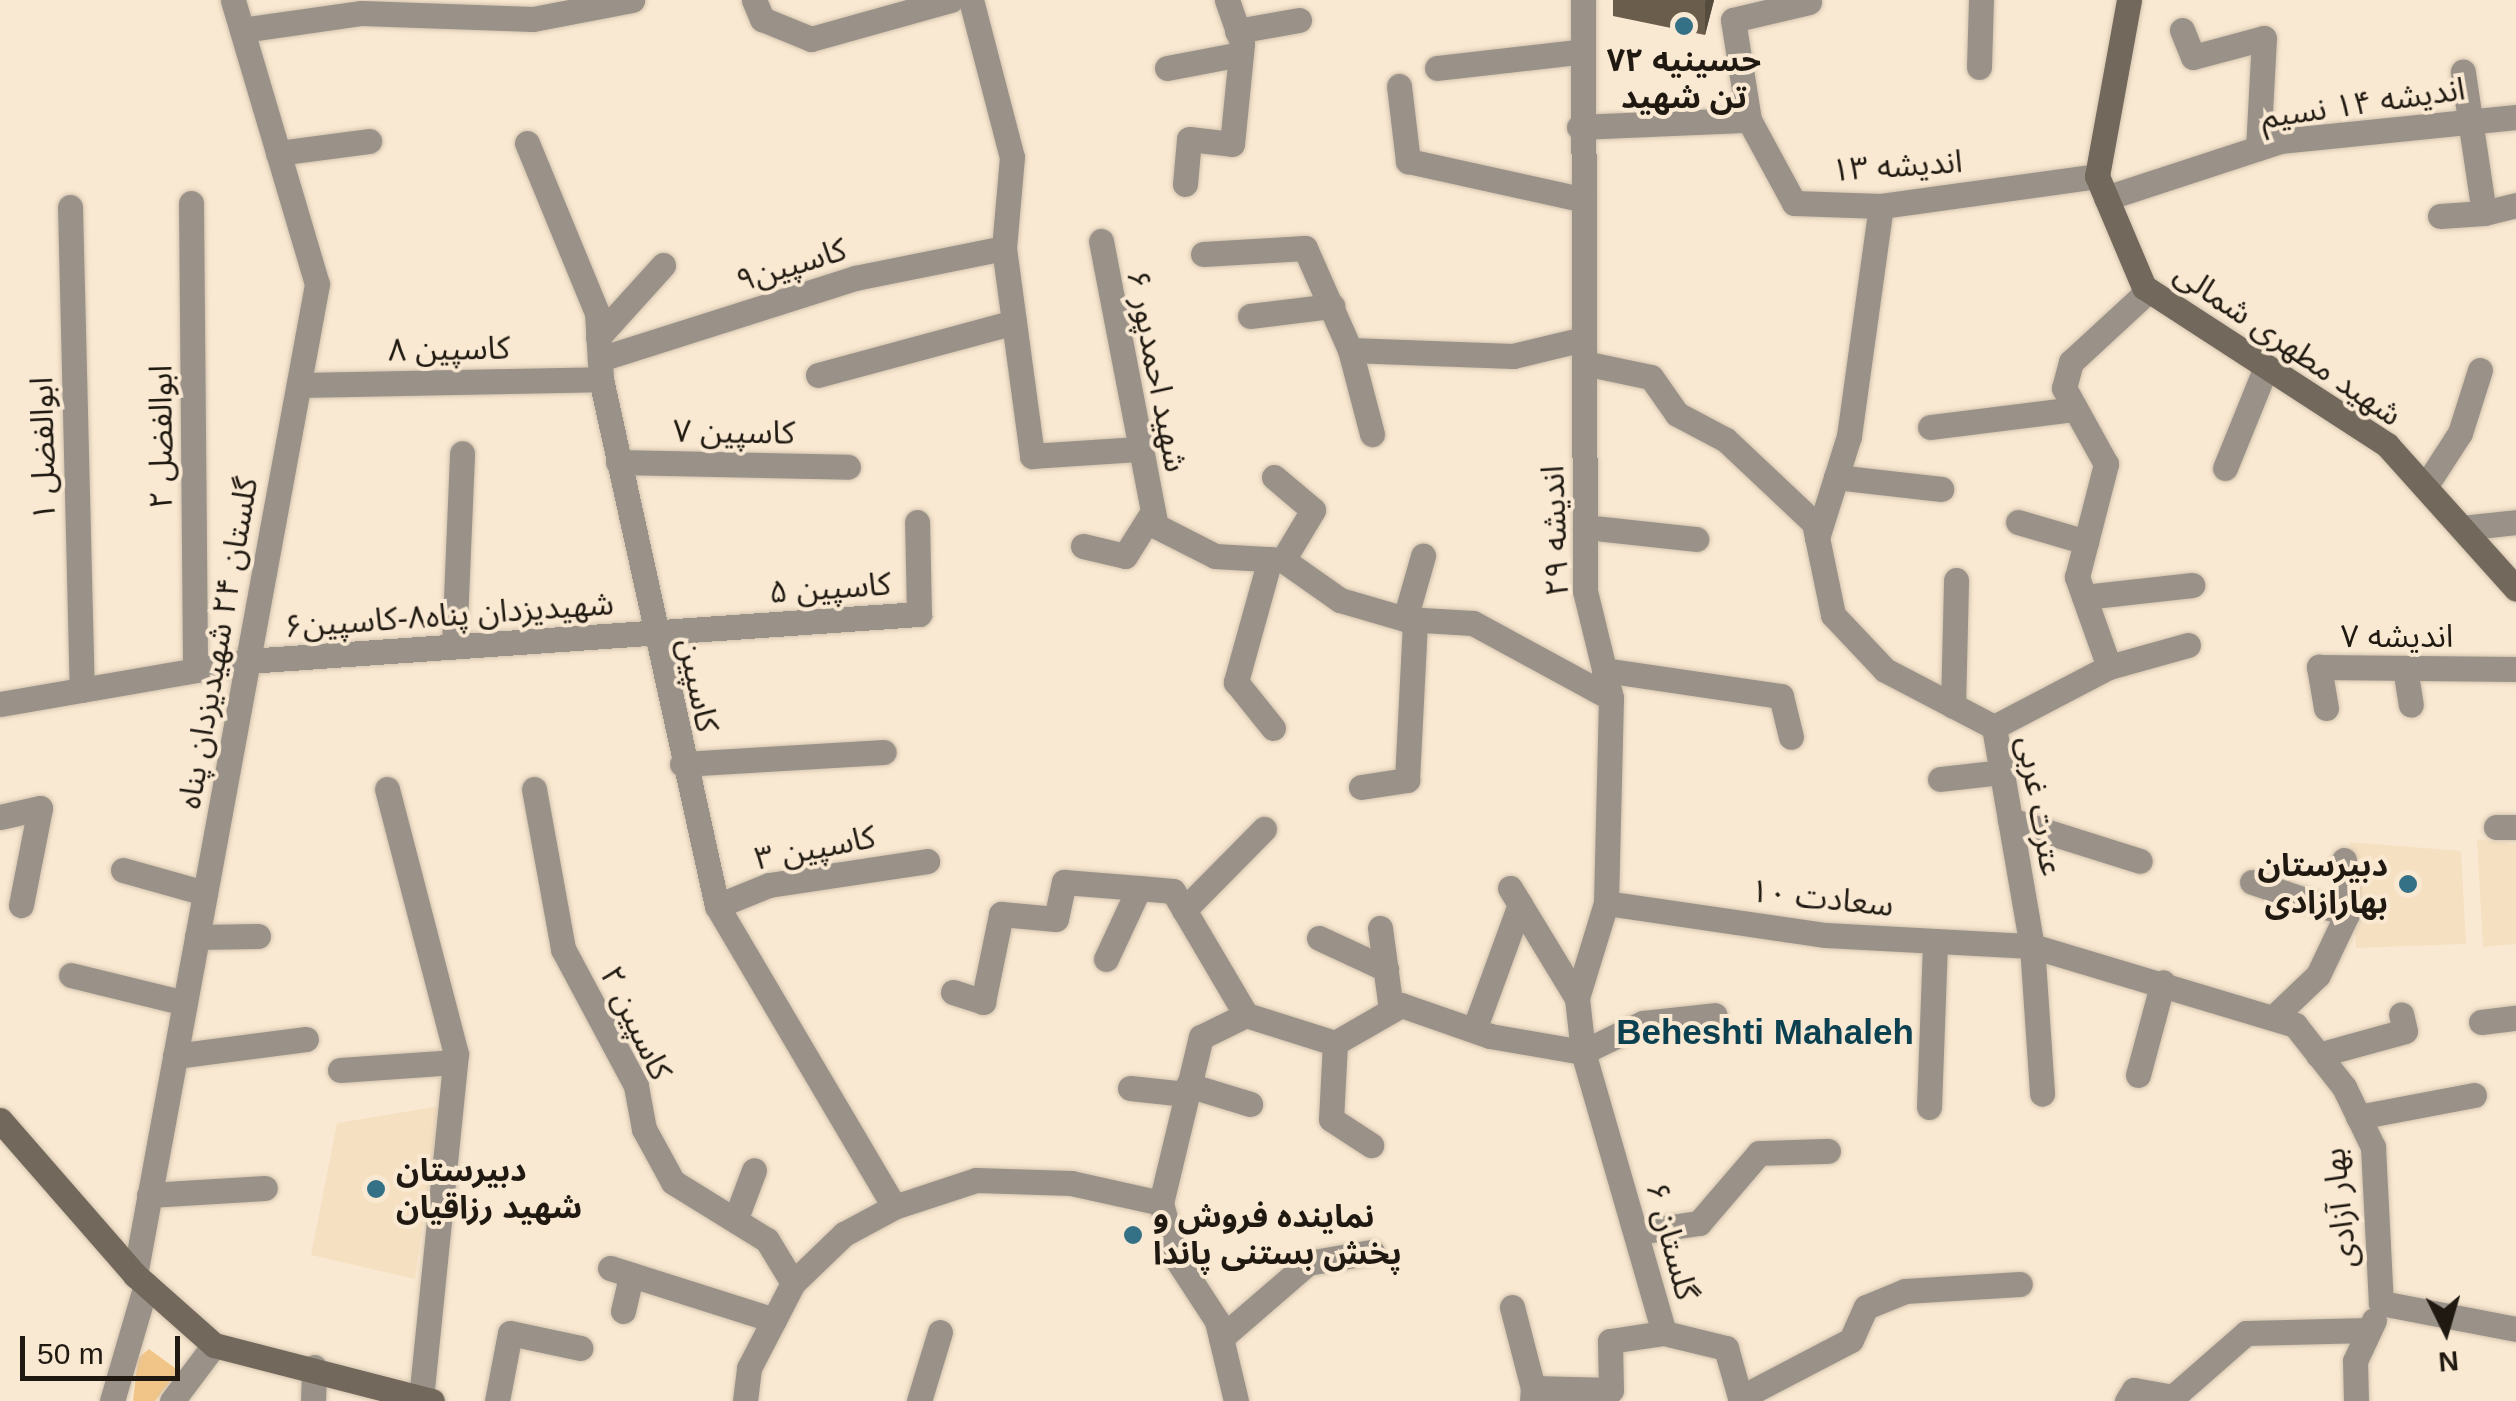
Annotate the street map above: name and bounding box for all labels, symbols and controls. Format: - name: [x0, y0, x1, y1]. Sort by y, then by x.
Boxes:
- marker: حسینیه ۷۲ تن شهید: [1673, 15, 1695, 37]
- place label: حسینیه ۷۲ تن شهید: [1607, 42, 1761, 117]
- street label: اندیشه ۱۴ نسیم: [2258, 70, 2468, 136]
- street label: اندیشه ۱۳: [1830, 142, 1964, 190]
- street label: کاسپین۹: [731, 230, 851, 300]
- street label: شهید مطهری شمالی: [2167, 254, 2409, 434]
- street label: شهید احمدپور ۶: [1119, 267, 1195, 475]
- street label: کاسپین ۸: [388, 329, 510, 369]
- street label: ابوالفضل ۲: [142, 365, 180, 509]
- street label: ابوالفضل ۱: [23, 377, 63, 521]
- street label: کاسپین ۷: [673, 412, 795, 452]
- street label: اندیشه ۲۹: [1534, 465, 1576, 597]
- street label: گلستان ۲۴ شهیدیزدان پناه: [170, 474, 266, 812]
- street label: کاسپین ۵: [768, 565, 892, 611]
- street label: شهیدیزدان پناه۸-کاسپین۶: [283, 584, 615, 646]
- street label: اندیشه ۷: [2341, 617, 2453, 655]
- street label: کاسپین: [669, 635, 727, 735]
- street label: عترت غربی: [2009, 733, 2071, 879]
- street label: کاسپین ۳: [751, 818, 879, 878]
- place label: دبیرستان بهارازادی: [2257, 847, 2388, 922]
- street label: سعادت ۱۰: [1749, 871, 1895, 925]
- marker: دبیرستان بهارازادی: [2397, 873, 2419, 895]
- street label: کاسپین ۲: [592, 960, 680, 1086]
- district label: Beheshti Mahaleh: [1616, 1011, 1914, 1053]
- street label: بهار آزادی: [2315, 1146, 2365, 1270]
- place label: دبیرستان شهید رزاقیان: [396, 1152, 582, 1227]
- marker: دبیرستان شهید رزاقیان: [365, 1178, 387, 1200]
- street label: گلستان ۶: [1638, 1178, 1706, 1304]
- place label: نماینده فروش و پخش بستنی پاندا: [1153, 1198, 1402, 1273]
- marker: نماینده فروش و پخش بستنی پاندا: [1122, 1224, 1144, 1246]
- north arrow: [2396, 1281, 2496, 1381]
- scale bar: [25, 1316, 185, 1378]
- text: 50 m: [37, 1337, 104, 1370]
- text: N: [2437, 1345, 2460, 1378]

